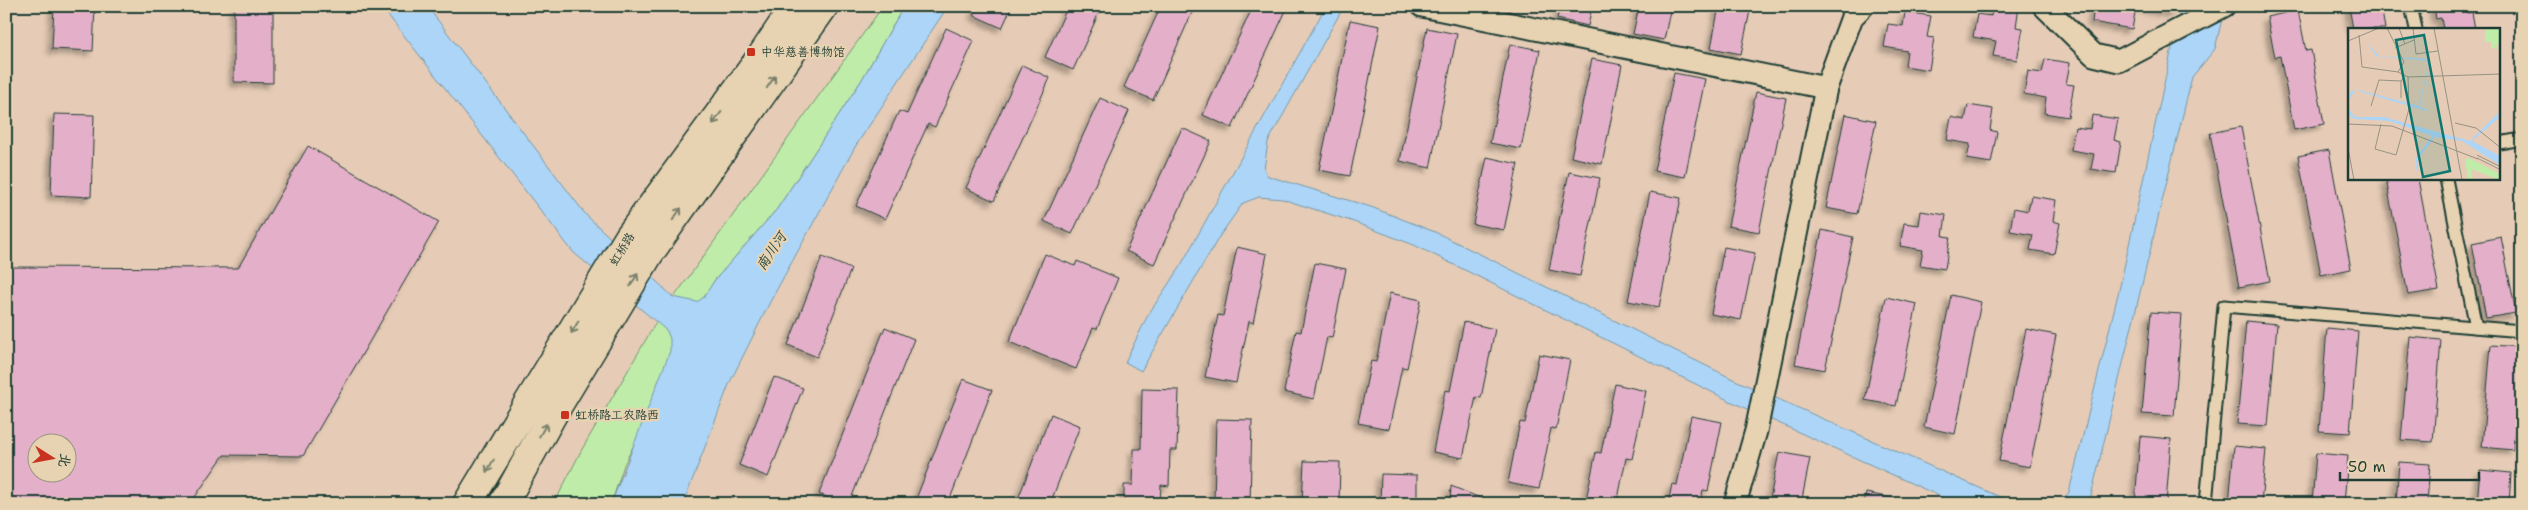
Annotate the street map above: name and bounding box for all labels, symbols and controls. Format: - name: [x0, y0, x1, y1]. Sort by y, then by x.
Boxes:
- inset map: [2348, 28, 2500, 180]
- place label: 中华慈善博物馆: [761, 44, 845, 60]
- marker: 中华慈善博物馆: [745, 46, 757, 58]
- one-way arrow: [766, 75, 776, 89]
- one-way arrow: [711, 111, 722, 124]
- one-way arrow: [672, 208, 682, 222]
- water label: 南川河: [752, 227, 791, 273]
- street label: 虹桥路: [606, 229, 638, 269]
- one-way arrow: [629, 273, 639, 288]
- one-way arrow: [570, 320, 580, 334]
- place label: 虹桥路工农路西: [575, 407, 659, 423]
- marker: 虹桥路工农路西: [559, 409, 571, 421]
- one-way arrow: [538, 423, 548, 438]
- north arrow: [28, 432, 78, 482]
- scale bar: [2340, 450, 2479, 482]
- text: 北: [55, 452, 75, 469]
- text: 50 m: [2348, 457, 2386, 477]
- one-way arrow: [485, 459, 495, 473]

